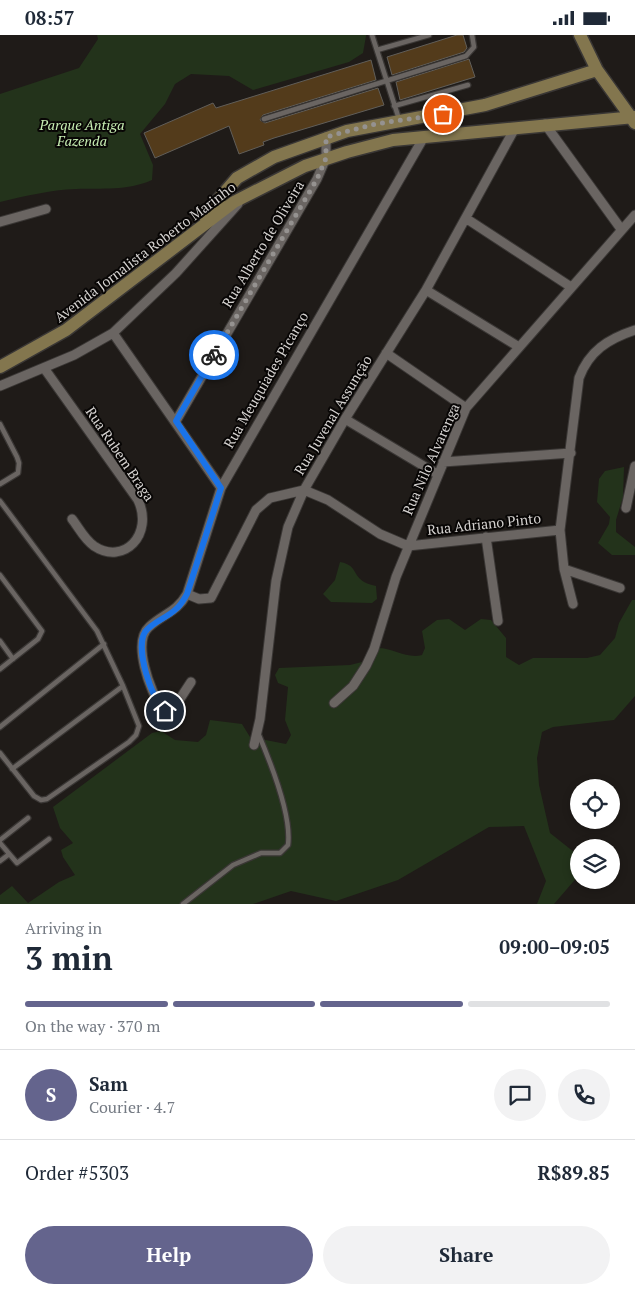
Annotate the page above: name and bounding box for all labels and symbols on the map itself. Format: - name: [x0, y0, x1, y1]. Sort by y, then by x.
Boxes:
- pin: [422, 93, 464, 135]
- park label: Parque Antiga Fazenda: [38, 115, 125, 150]
- street label: Avenida Jornalista Roberto Marinho: [50, 177, 239, 326]
- street label: Rua Alberto de Oliveira: [217, 177, 308, 311]
- street label: Rua Meuquiades Picanço: [219, 308, 313, 451]
- courier: [189, 330, 239, 380]
- street label: Rua Juvenal Assunção: [289, 351, 376, 478]
- street label: Rua Nilo Alvarenga: [397, 400, 464, 518]
- street label: Rua Rubem Braga: [82, 403, 159, 505]
- street label: Rua Adriano Pinto: [426, 508, 542, 539]
- pin: [144, 690, 186, 732]

